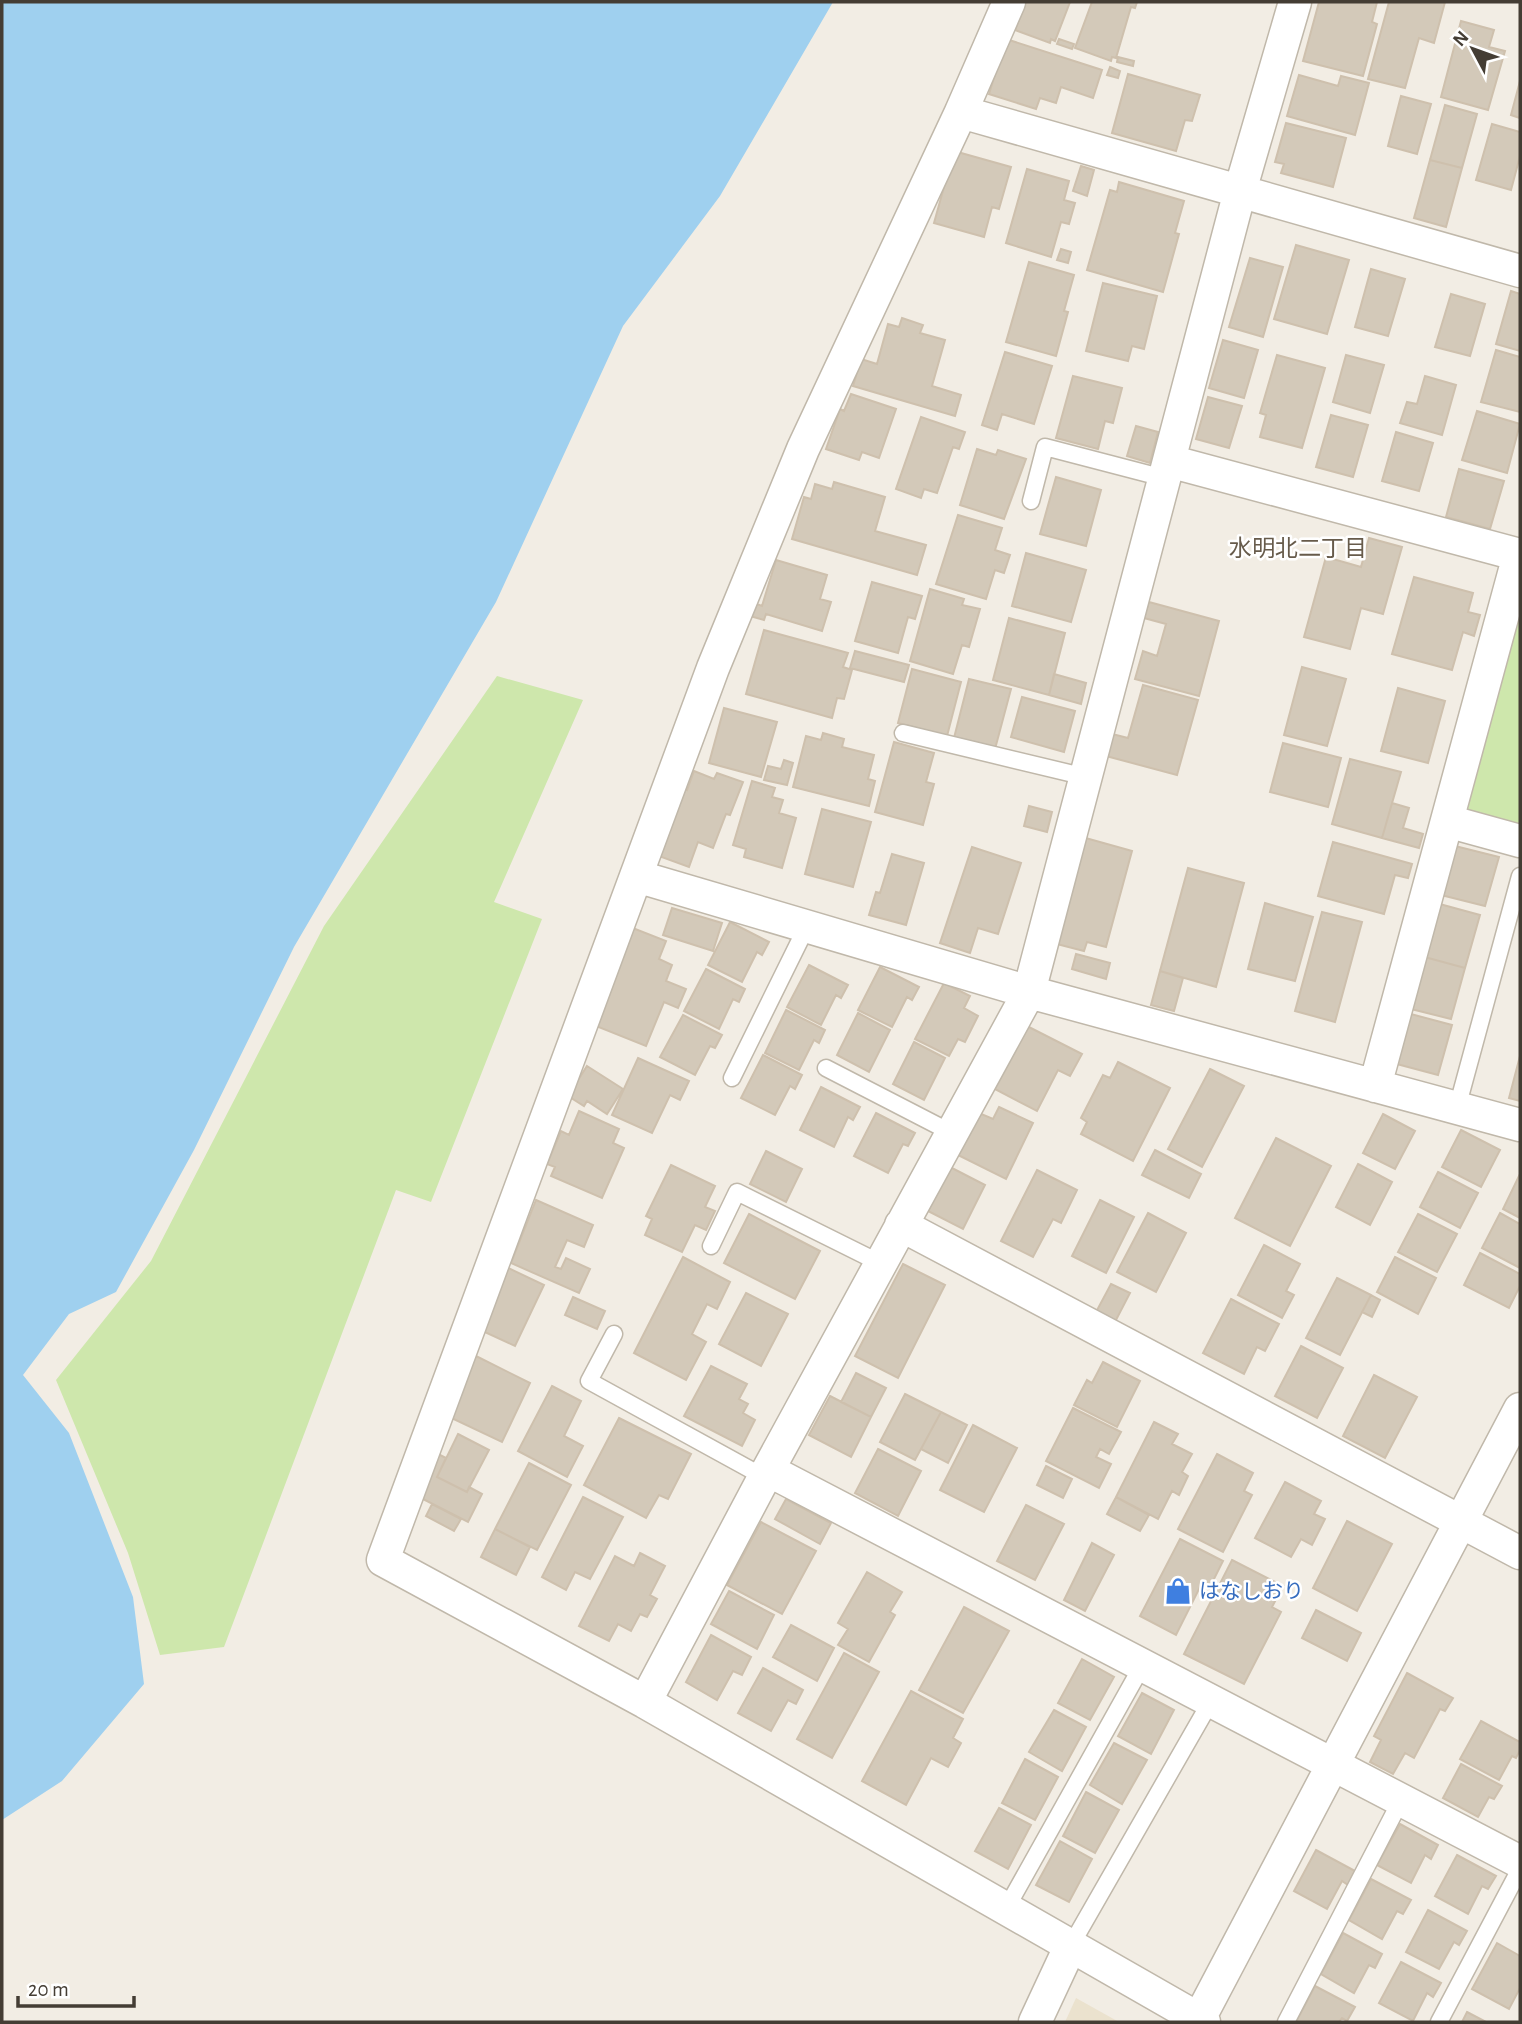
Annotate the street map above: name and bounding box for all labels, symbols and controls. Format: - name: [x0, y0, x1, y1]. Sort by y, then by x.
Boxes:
- north arrow: [1438, 14, 1508, 84]
- text: N: [1450, 28, 1473, 50]
- district label: 水明北二丁目: [1229, 536, 1367, 561]
- shop icon: はなしおり: [1163, 1576, 1193, 1606]
- place label: はなしおり: [1199, 1581, 1304, 1602]
- scale bar: [18, 1965, 133, 2009]
- text: 20 m: [28, 1979, 69, 2000]

